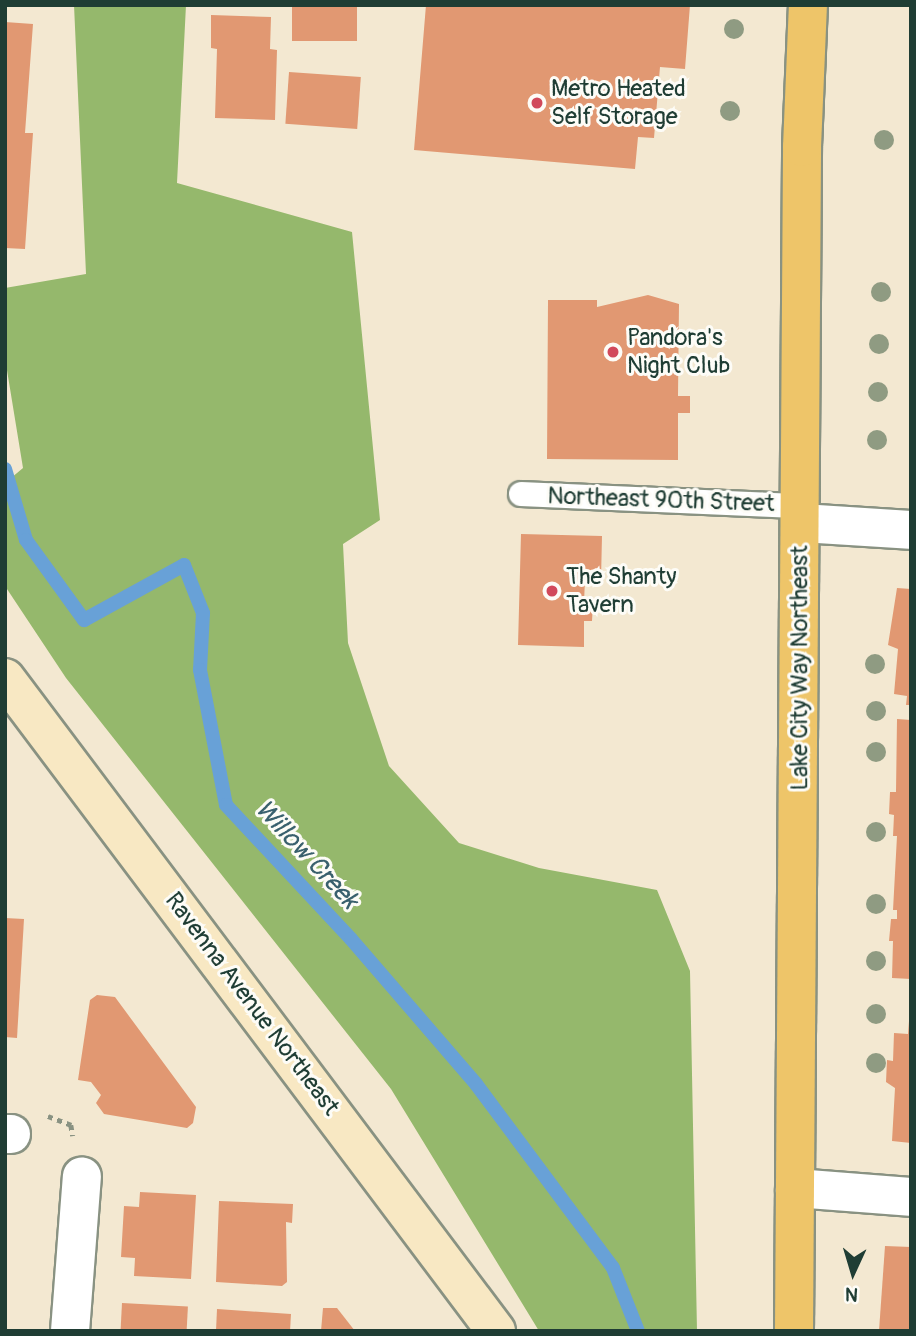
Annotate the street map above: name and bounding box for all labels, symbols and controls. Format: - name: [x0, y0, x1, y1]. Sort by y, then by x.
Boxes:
- place label: Metro Heated Self Storage: [551, 75, 686, 131]
- marker: Metro Heated Self Storage: [529, 95, 545, 111]
- place label: Pandora's Night Club: [627, 324, 730, 380]
- marker: Pandora's Night Club: [605, 344, 621, 360]
- street label: Northeast 90th Street: [547, 482, 775, 518]
- street label: Lake City Way Northeast: [786, 545, 814, 791]
- place label: The Shanty Tavern: [566, 563, 677, 619]
- marker: The Shanty Tavern: [544, 583, 560, 599]
- water label: Willow Creek: [248, 794, 364, 916]
- street label: Ravenna Avenue Northeast: [159, 887, 345, 1121]
- north arrow: [818, 1238, 888, 1308]
- text: N: [844, 1282, 859, 1306]

